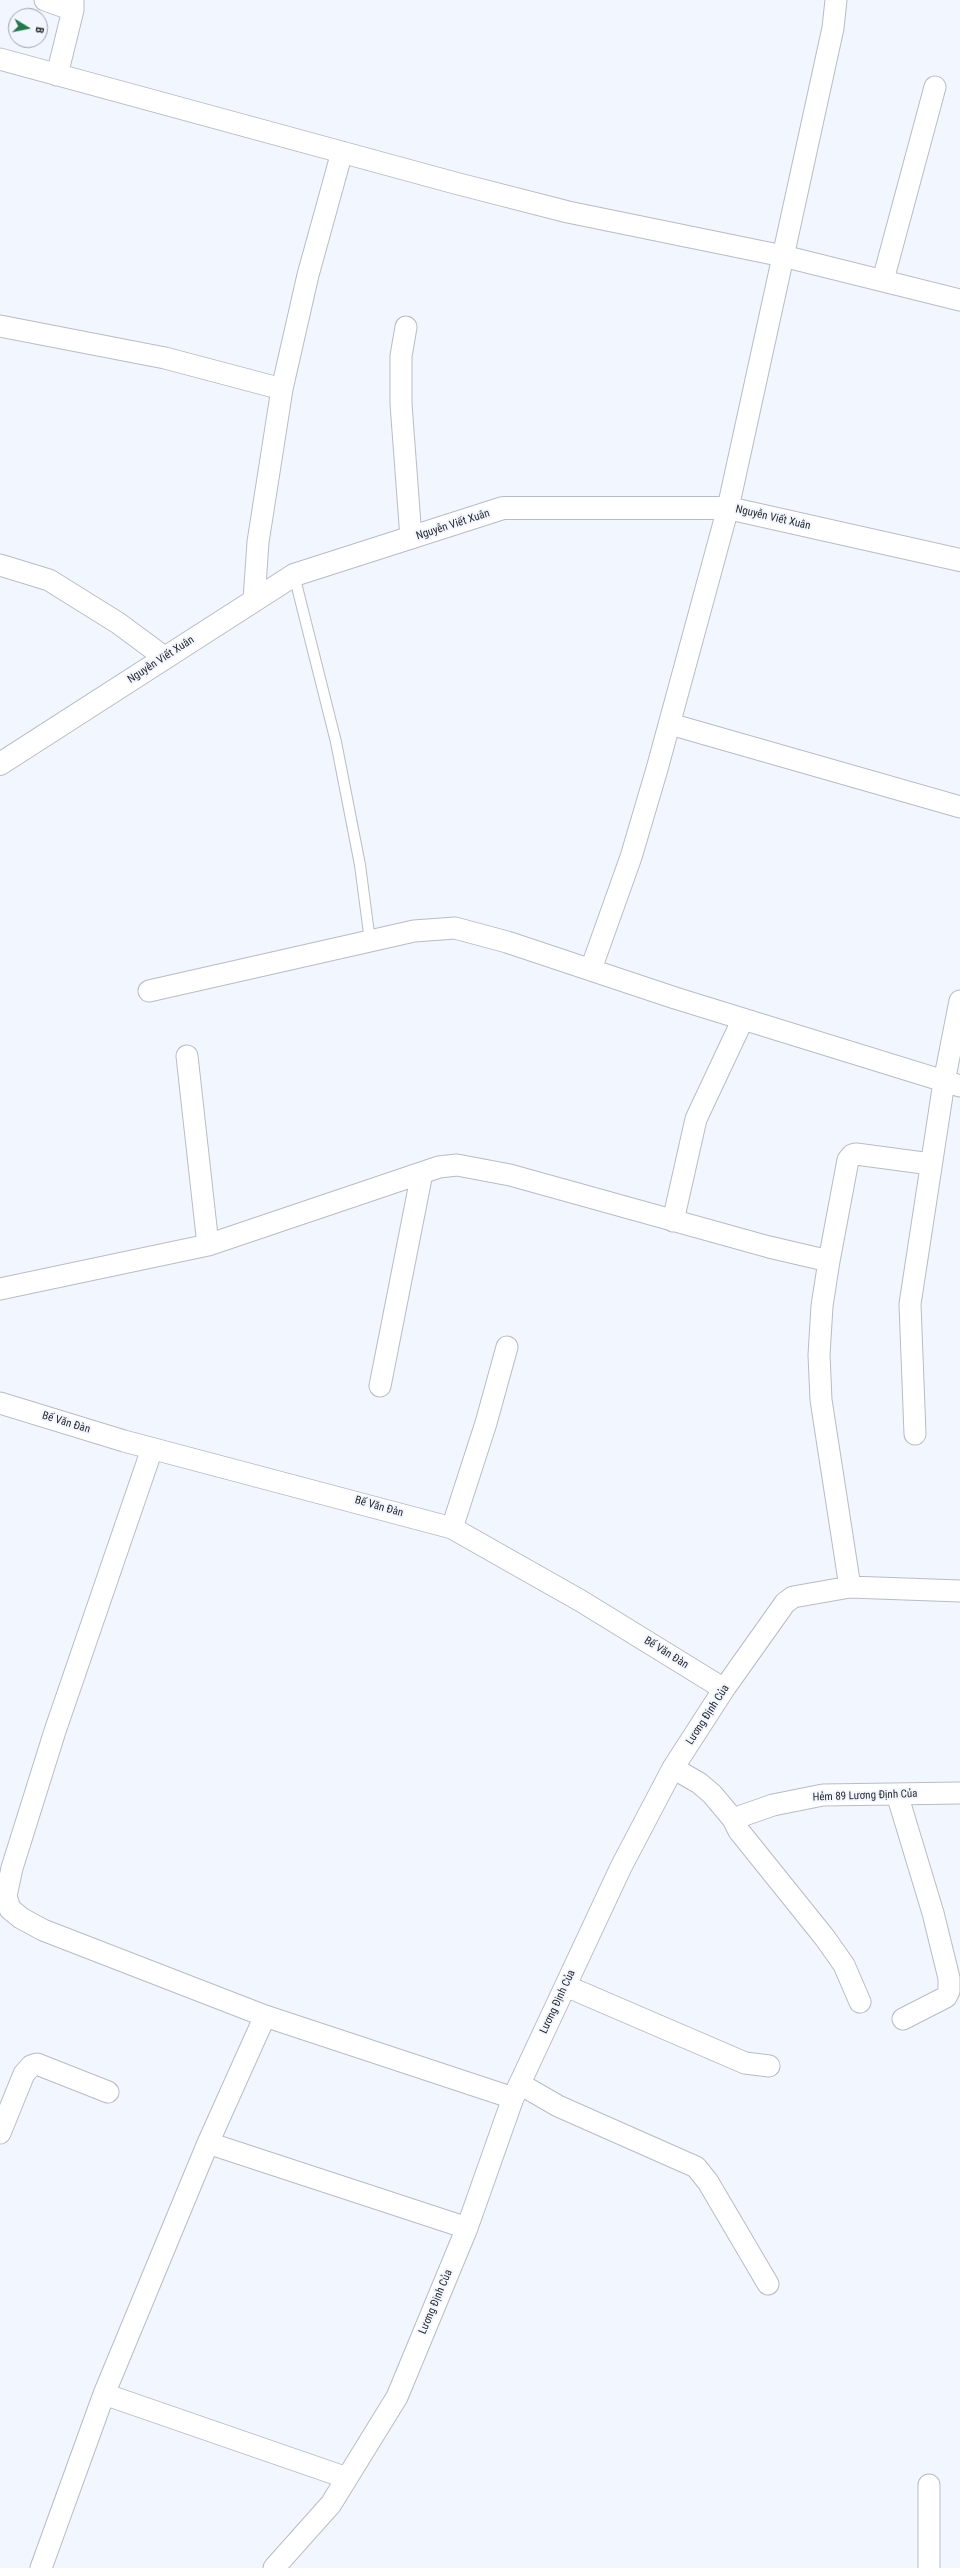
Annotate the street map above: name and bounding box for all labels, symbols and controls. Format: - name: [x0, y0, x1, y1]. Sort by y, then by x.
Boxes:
- north arrow: [8, 8, 48, 48]
- text: B: [32, 26, 46, 34]
- street label: Nguyễn Viết Xuân: [734, 503, 812, 533]
- street label: Nguyễn Viết Xuân: [415, 507, 491, 543]
- street label: Nguyễn Viết Xuân: [125, 634, 197, 686]
- street label: Bế Văn Đàn: [40, 1409, 92, 1437]
- street label: Bế Văn Đàn: [353, 1494, 405, 1520]
- street label: Bế Văn Đàn: [641, 1634, 691, 1672]
- street label: Lương Định Của: [684, 1683, 732, 1747]
- street label: Hẻm 89 Lương Định Của: [812, 1788, 918, 1804]
- street label: Lương Định Của: [537, 1968, 579, 2036]
- street label: Lương Định Của: [416, 2268, 456, 2336]

